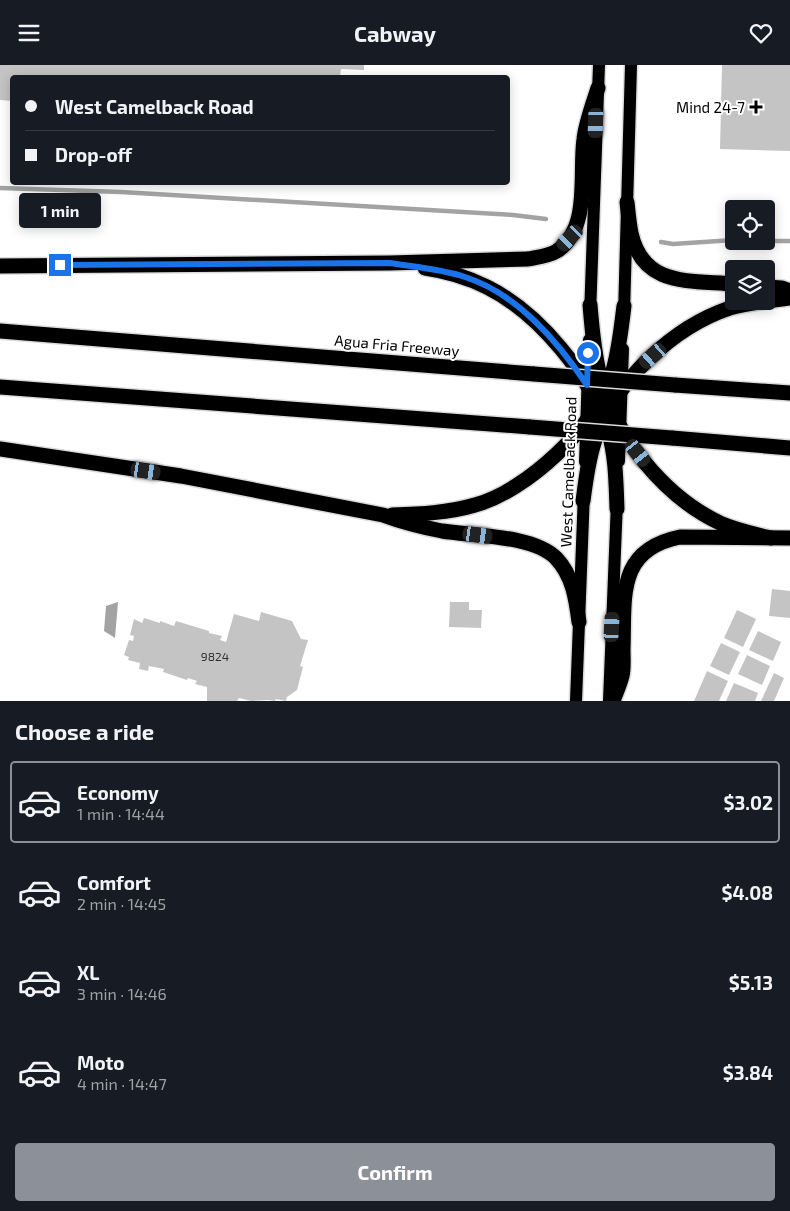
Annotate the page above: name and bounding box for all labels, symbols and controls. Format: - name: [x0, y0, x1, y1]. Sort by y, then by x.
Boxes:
- icon: menu: [15, 19, 43, 47]
- icon: heart: [747, 19, 775, 47]
- text: Cabway: [354, 20, 436, 46]
- text: West Camelback Road: [55, 95, 254, 118]
- place label: Mind 24-7: [676, 98, 745, 116]
- marker: Mind 24-7: [749, 100, 763, 114]
- car: [587, 108, 604, 138]
- text: Drop-off: [55, 143, 132, 166]
- callout: 1 min: [19, 193, 101, 227]
- map controls: [725, 200, 775, 310]
- button: locate: [725, 200, 775, 250]
- text: 1 min: [41, 201, 79, 220]
- car: [554, 222, 585, 254]
- route end: [49, 254, 71, 276]
- button: layers: [725, 260, 775, 310]
- street label: Agua Fria Freeway: [334, 331, 460, 359]
- car: [636, 340, 669, 372]
- route start: [577, 342, 599, 364]
- street label: West Camelback Road: [556, 396, 580, 548]
- car: [622, 437, 653, 469]
- car: [130, 461, 161, 481]
- car: [462, 525, 493, 545]
- car: [603, 612, 620, 642]
- house number: 9824: [201, 649, 229, 663]
- text: Choose a ride: [15, 718, 154, 744]
- icon: car: [17, 780, 62, 825]
- text: Economy: [77, 781, 159, 804]
- text: $3.02: [724, 791, 773, 814]
- text: 1 min · 14:44: [77, 804, 165, 823]
- icon: car: [17, 870, 62, 915]
- text: Comfort: [77, 871, 151, 894]
- text: $4.08: [721, 881, 773, 904]
- text: 2 min · 14:45: [77, 894, 166, 913]
- icon: car: [17, 960, 62, 1005]
- text: XL: [77, 961, 99, 984]
- text: $5.13: [729, 971, 773, 994]
- text: 3 min · 14:46: [77, 984, 167, 1003]
- icon: car: [17, 1050, 62, 1095]
- text: Moto: [77, 1051, 125, 1074]
- text: $3.84: [723, 1061, 773, 1084]
- text: 4 min · 14:47: [77, 1074, 167, 1093]
- button: Confirm: [15, 1143, 775, 1201]

